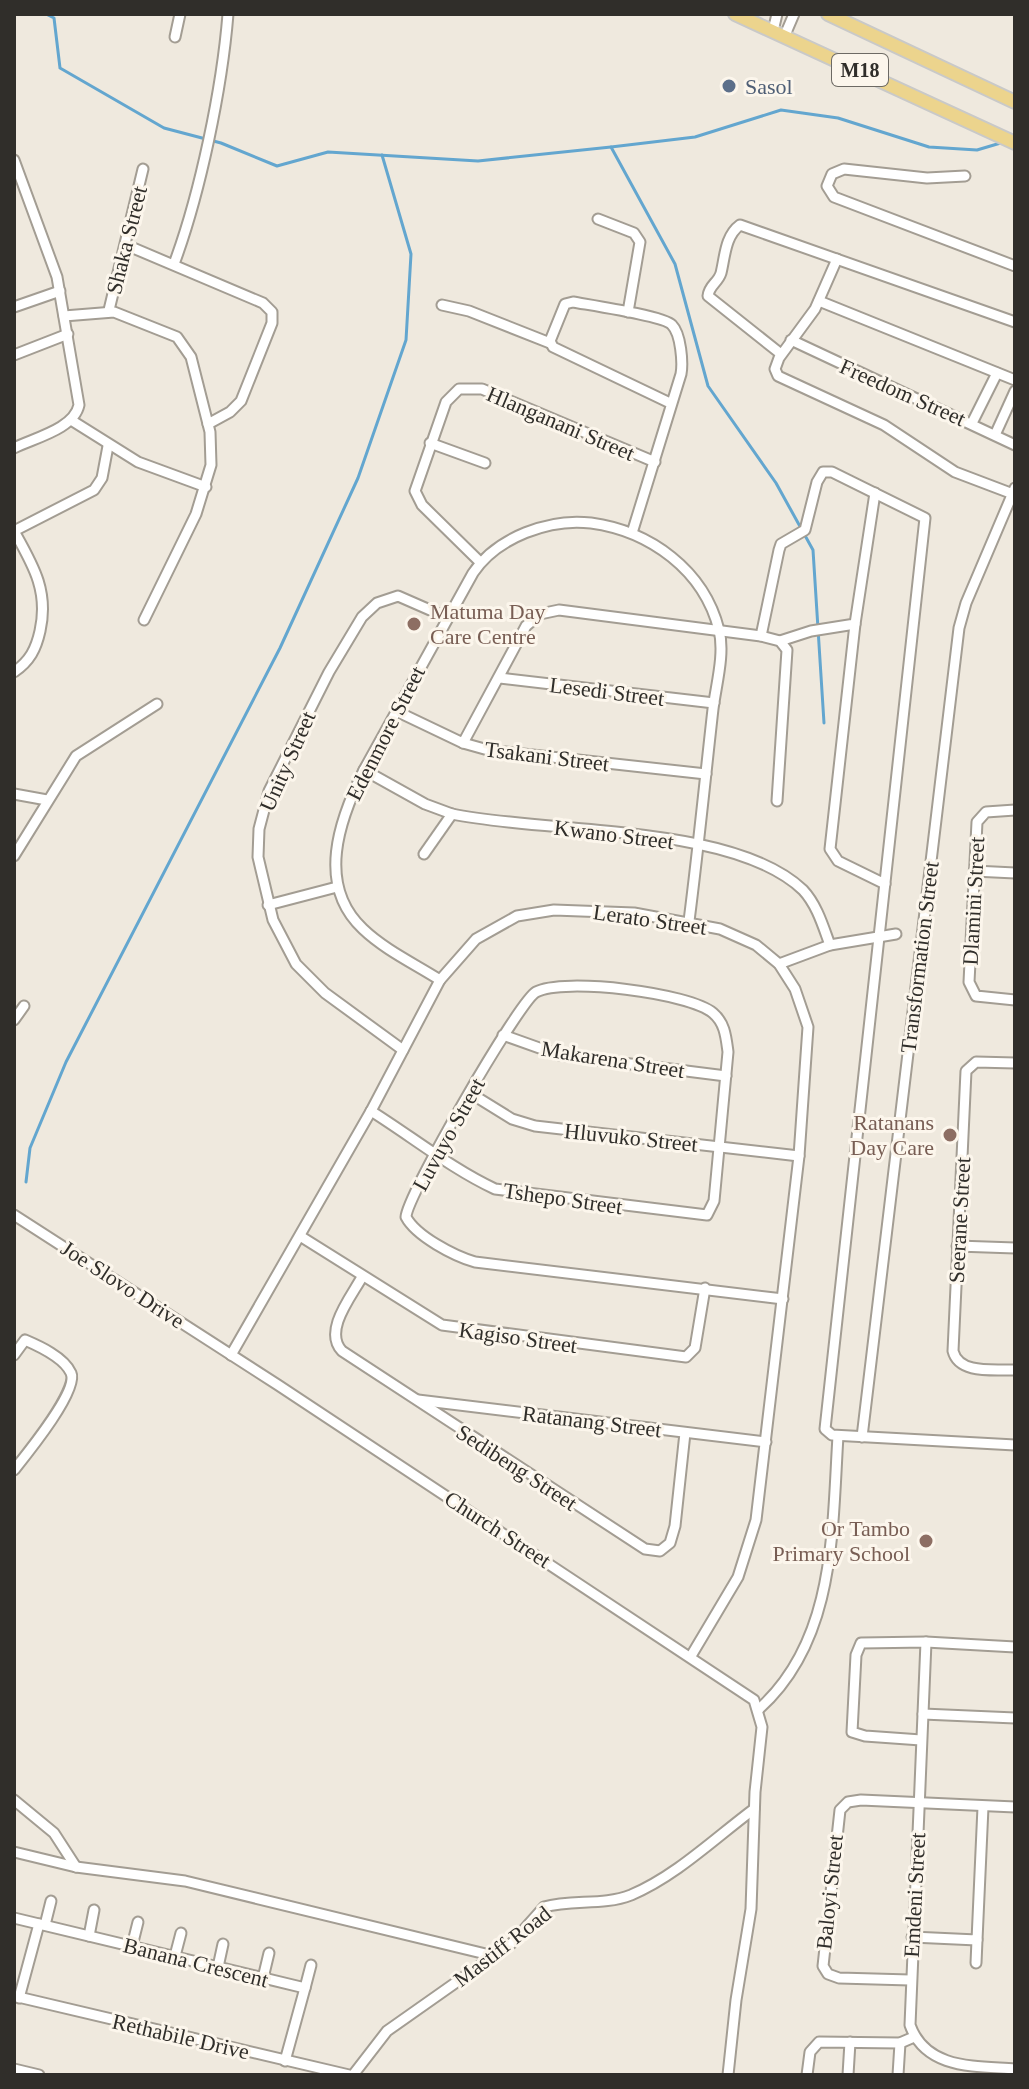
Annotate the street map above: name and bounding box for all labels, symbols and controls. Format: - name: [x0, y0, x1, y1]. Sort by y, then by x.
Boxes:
- road number: M18: [832, 54, 888, 86]
- place label: Sasol: [745, 74, 793, 99]
- marker: Sasol: [720, 77, 738, 95]
- street label: Shaka Street: [101, 183, 152, 297]
- street label: Freedom Street: [836, 354, 970, 431]
- street label: Hlanganani Street: [483, 381, 639, 466]
- place label: Matuma Day Care Centre: [430, 599, 545, 649]
- marker: Matuma Day Care Centre: [405, 615, 423, 633]
- street label: Edenmore Street: [341, 662, 430, 804]
- street label: Lesedi Street: [548, 672, 666, 711]
- street label: Unity Street: [254, 707, 321, 815]
- street label: Tsakani Street: [483, 736, 610, 777]
- street label: Kwano Street: [553, 815, 675, 854]
- street label: Dlamini Street: [958, 836, 989, 966]
- street label: Transformation Street: [895, 860, 944, 1054]
- street label: Lerato Street: [592, 899, 708, 940]
- street label: Makarena Street: [539, 1036, 686, 1083]
- street label: Luvuyo Street: [407, 1073, 490, 1195]
- place label: Ratanans Day Care: [850, 1110, 934, 1160]
- street label: Hluvuko Street: [563, 1118, 699, 1157]
- marker: Ratanans Day Care: [941, 1126, 959, 1144]
- street label: Seerane Street: [944, 1156, 975, 1284]
- street label: Tshepo Street: [502, 1178, 624, 1219]
- street label: Joe Slovo Drive: [56, 1235, 189, 1334]
- street label: Kagiso Street: [457, 1317, 579, 1358]
- street label: Ratanang Street: [521, 1401, 663, 1442]
- street label: Sedibeng Street: [452, 1419, 582, 1516]
- street label: Church Street: [440, 1486, 556, 1573]
- place label: Or Tambo Primary School: [773, 1516, 910, 1566]
- marker: Or Tambo Primary School: [917, 1532, 935, 1550]
- street label: Emdeni Street: [899, 1832, 930, 1958]
- street label: Baloyi Street: [811, 1833, 848, 1951]
- street label: Mastiff Road: [449, 1901, 556, 1992]
- street label: Banana Crescent: [121, 1932, 271, 1993]
- street label: Rethabile Drive: [110, 2009, 252, 2064]

